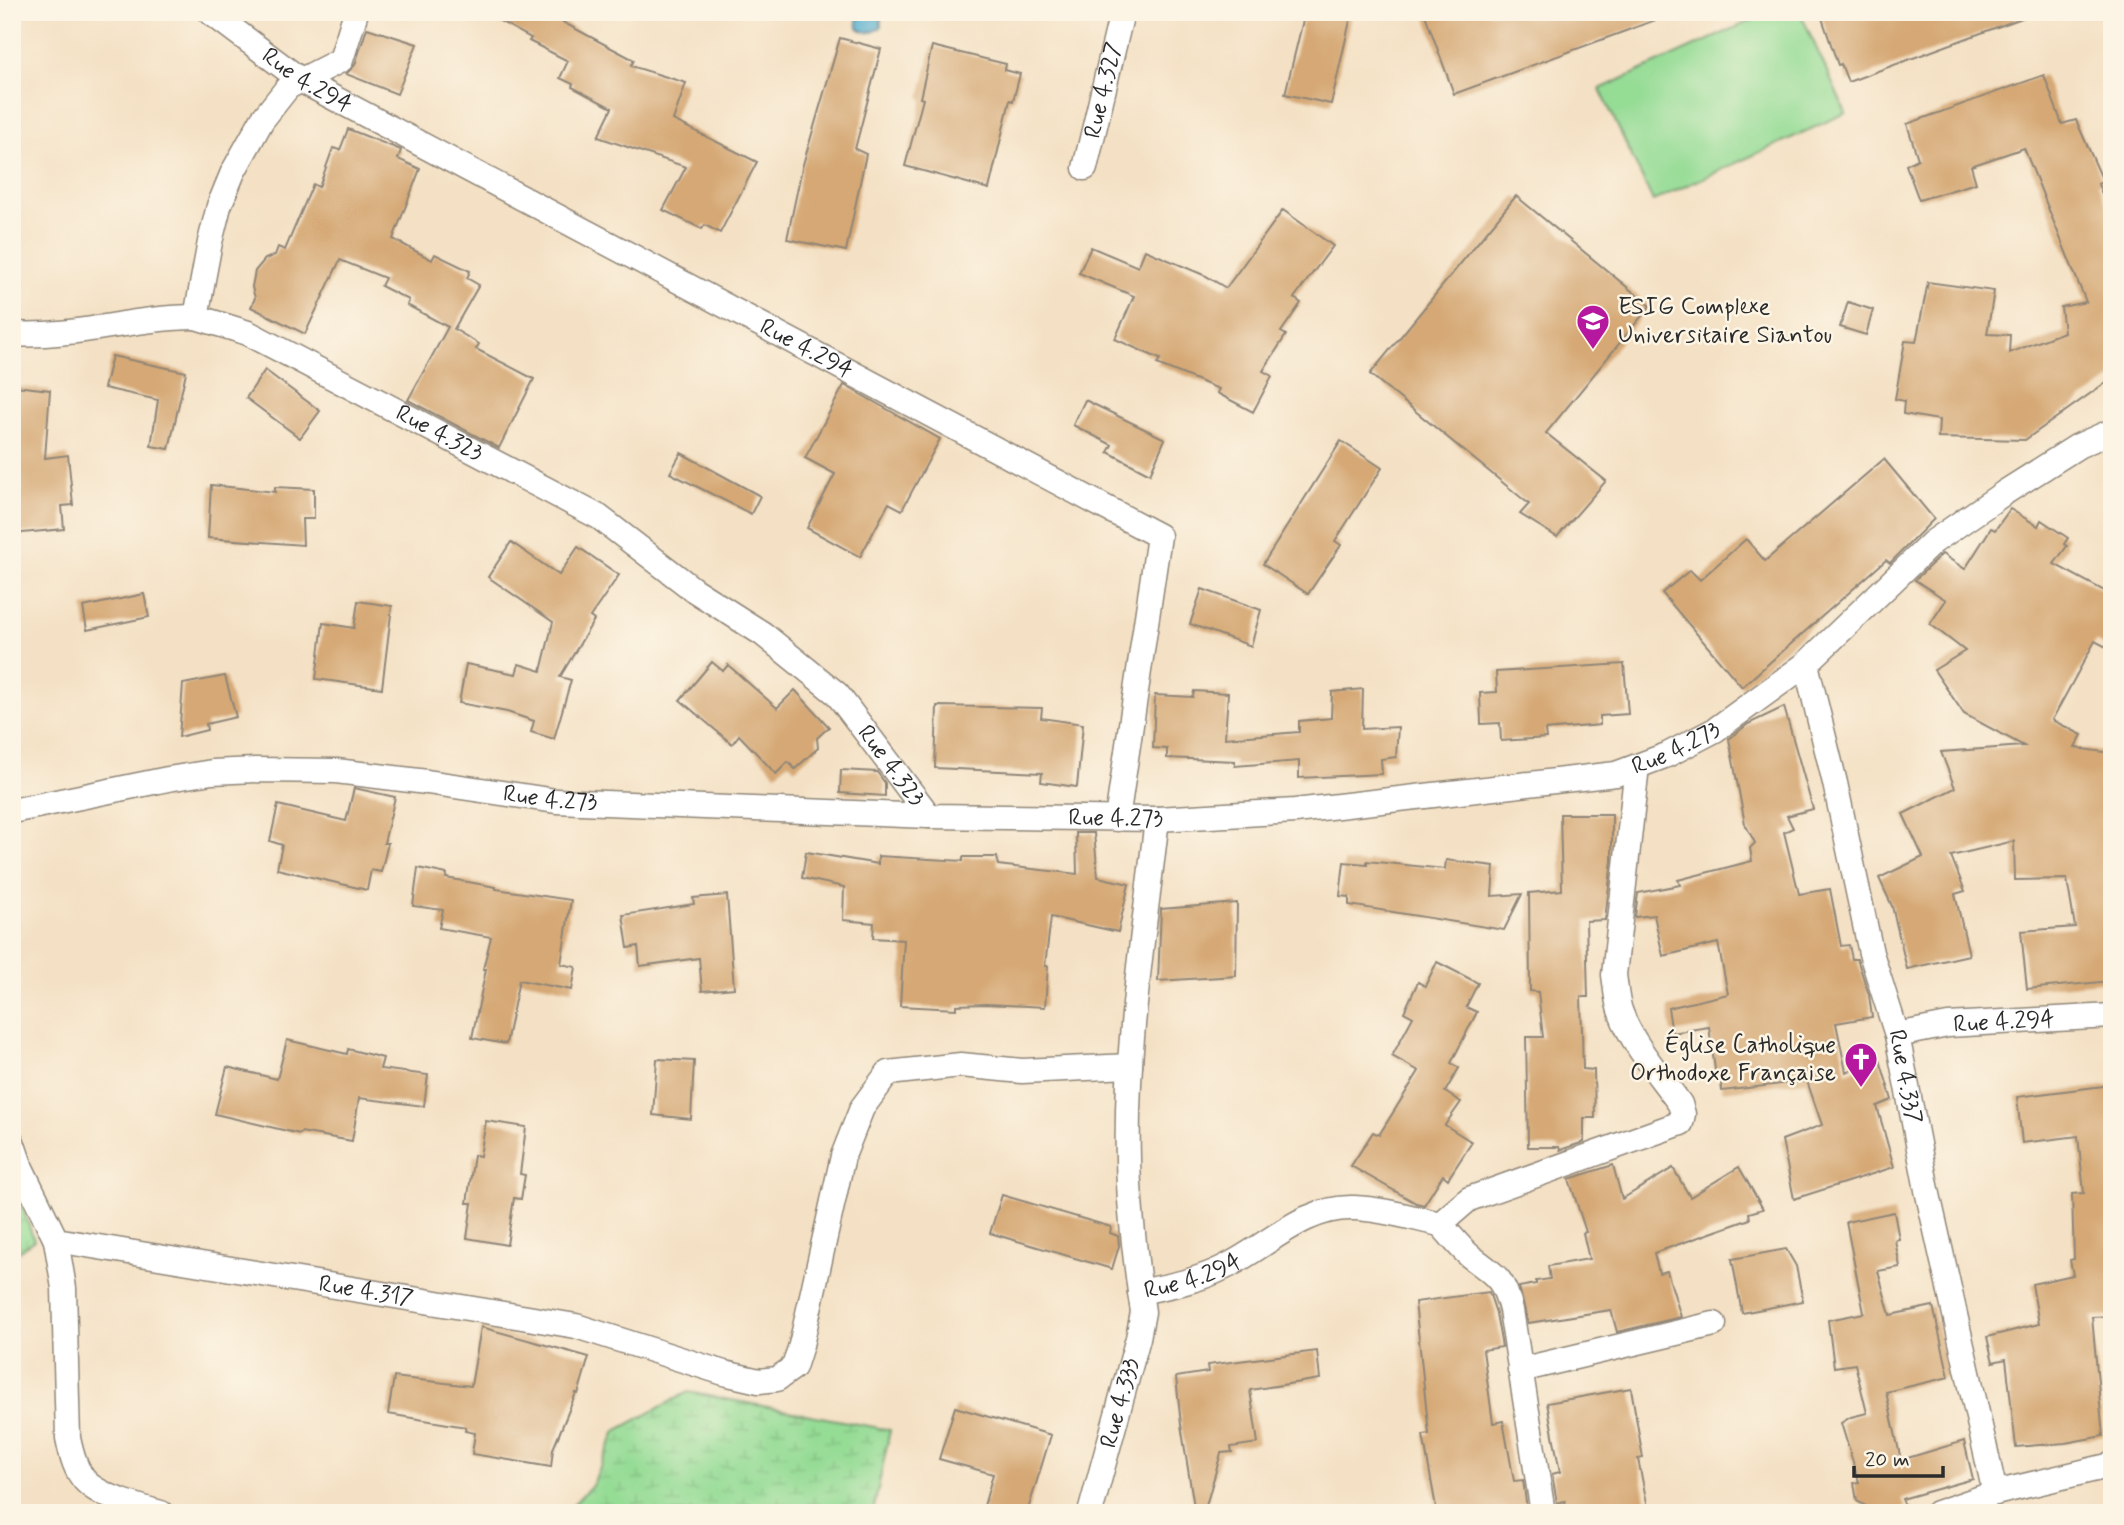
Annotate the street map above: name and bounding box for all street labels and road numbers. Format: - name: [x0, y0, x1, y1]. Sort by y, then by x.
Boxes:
- street label: Rue 4.327: [1077, 39, 1130, 141]
- street label: Rue 4.294: [255, 41, 358, 120]
- street label: Rue 4.294: [754, 311, 858, 386]
- street label: Rue 4.323: [390, 398, 489, 469]
- street label: Rue 4.273: [1627, 714, 1726, 782]
- street label: Rue 4.323: [850, 719, 932, 813]
- street label: Rue 4.273: [501, 778, 598, 818]
- street label: Rue 4.273: [1068, 802, 1164, 835]
- street label: Rue 4.294: [1953, 1004, 2055, 1040]
- street label: Rue 4.337: [1881, 1027, 1929, 1127]
- street label: Rue 4.294: [1141, 1246, 1247, 1306]
- street label: Rue 4.317: [316, 1268, 416, 1314]
- street label: Rue 4.333: [1093, 1354, 1147, 1451]

